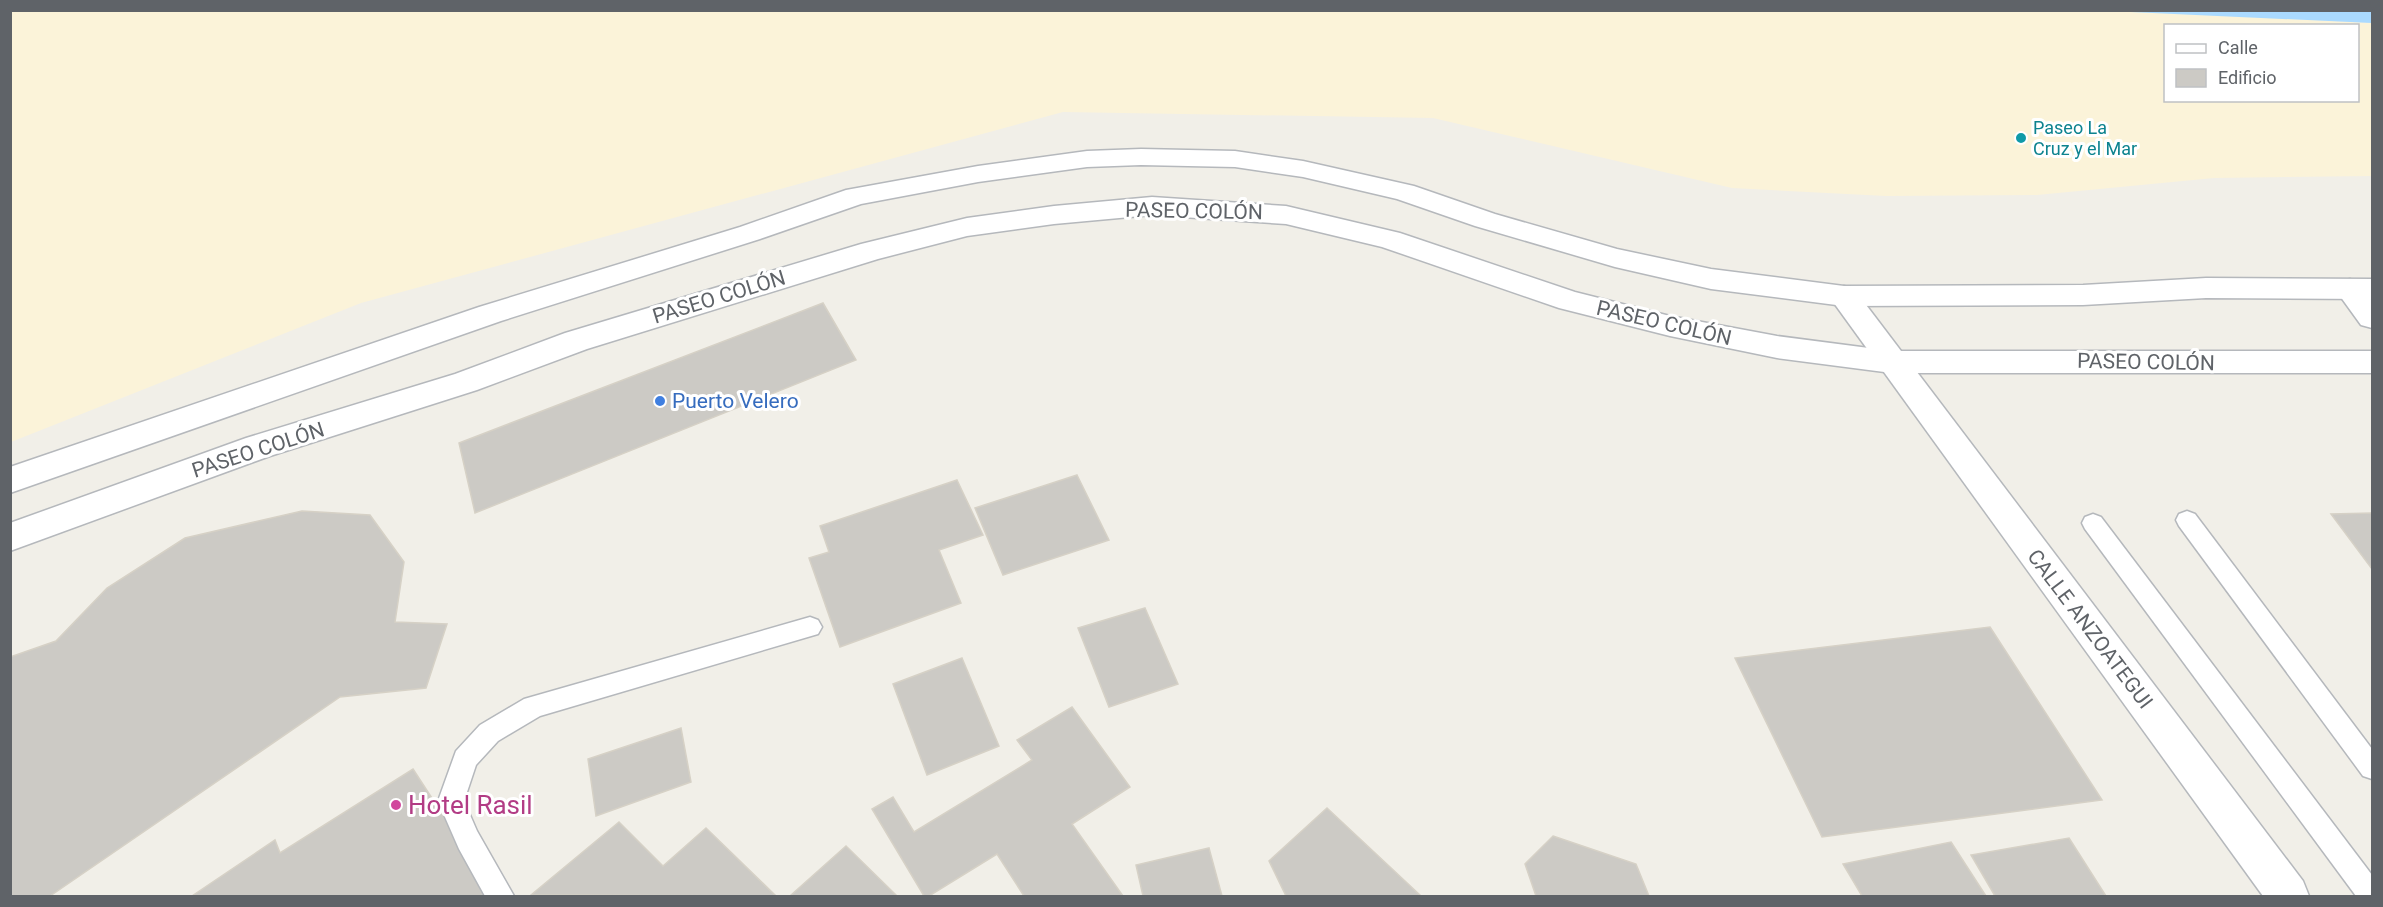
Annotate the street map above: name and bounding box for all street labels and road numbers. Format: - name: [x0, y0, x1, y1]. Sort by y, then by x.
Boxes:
- street label: PASEO COLÓN: [1125, 198, 1263, 224]
- street label: PASEO COLÓN: [650, 265, 788, 329]
- street label: PASEO COLÓN: [1594, 296, 1734, 350]
- street label: PASEO COLÓN: [2077, 349, 2215, 375]
- street label: PASEO COLÓN: [189, 417, 327, 483]
- street label: CALLE ANZOATEGUI: [2022, 545, 2158, 713]

